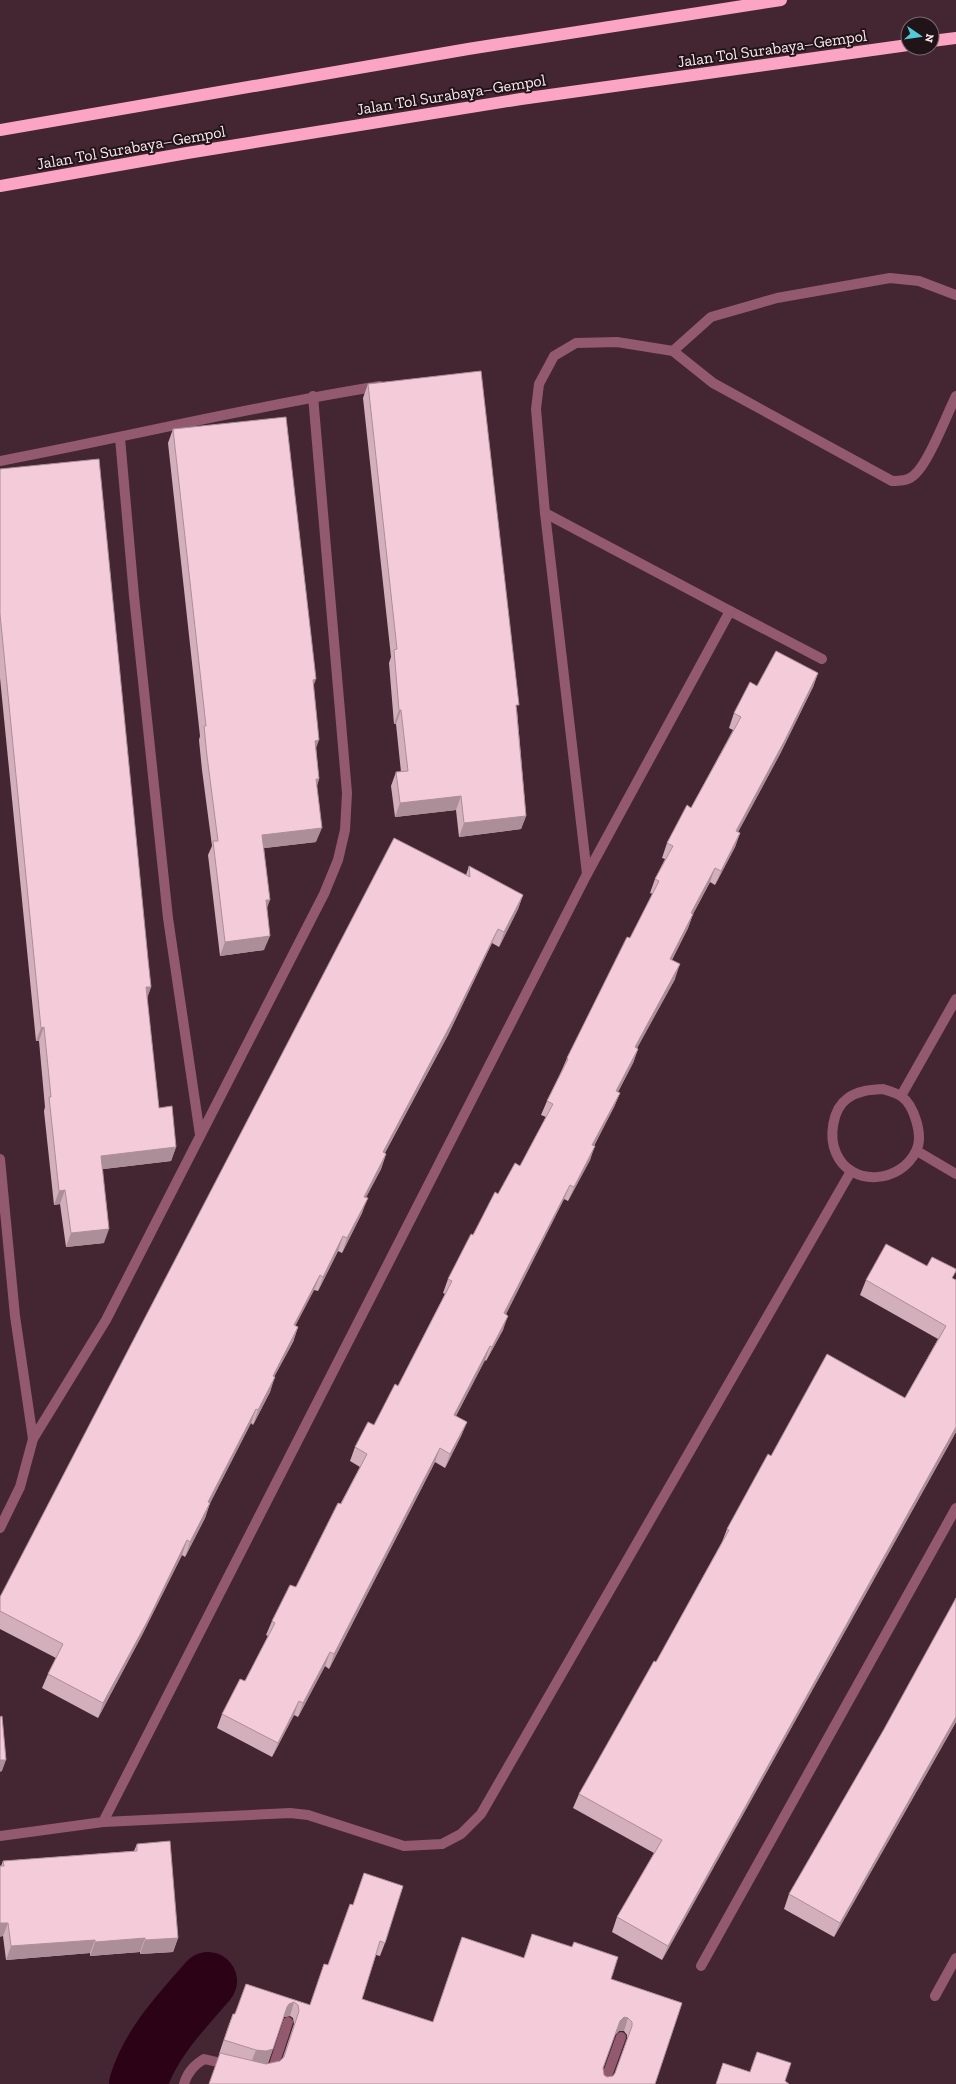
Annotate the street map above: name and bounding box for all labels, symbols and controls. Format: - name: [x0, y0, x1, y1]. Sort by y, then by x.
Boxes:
- north arrow: [900, 16, 940, 56]
- street label: Jalan Tol Surabaya–Gempol: [676, 26, 868, 71]
- text: N: [922, 33, 937, 44]
- street label: Jalan Tol Surabaya–Gempol: [355, 70, 547, 119]
- street label: Jalan Tol Surabaya–Gempol: [35, 122, 227, 173]

